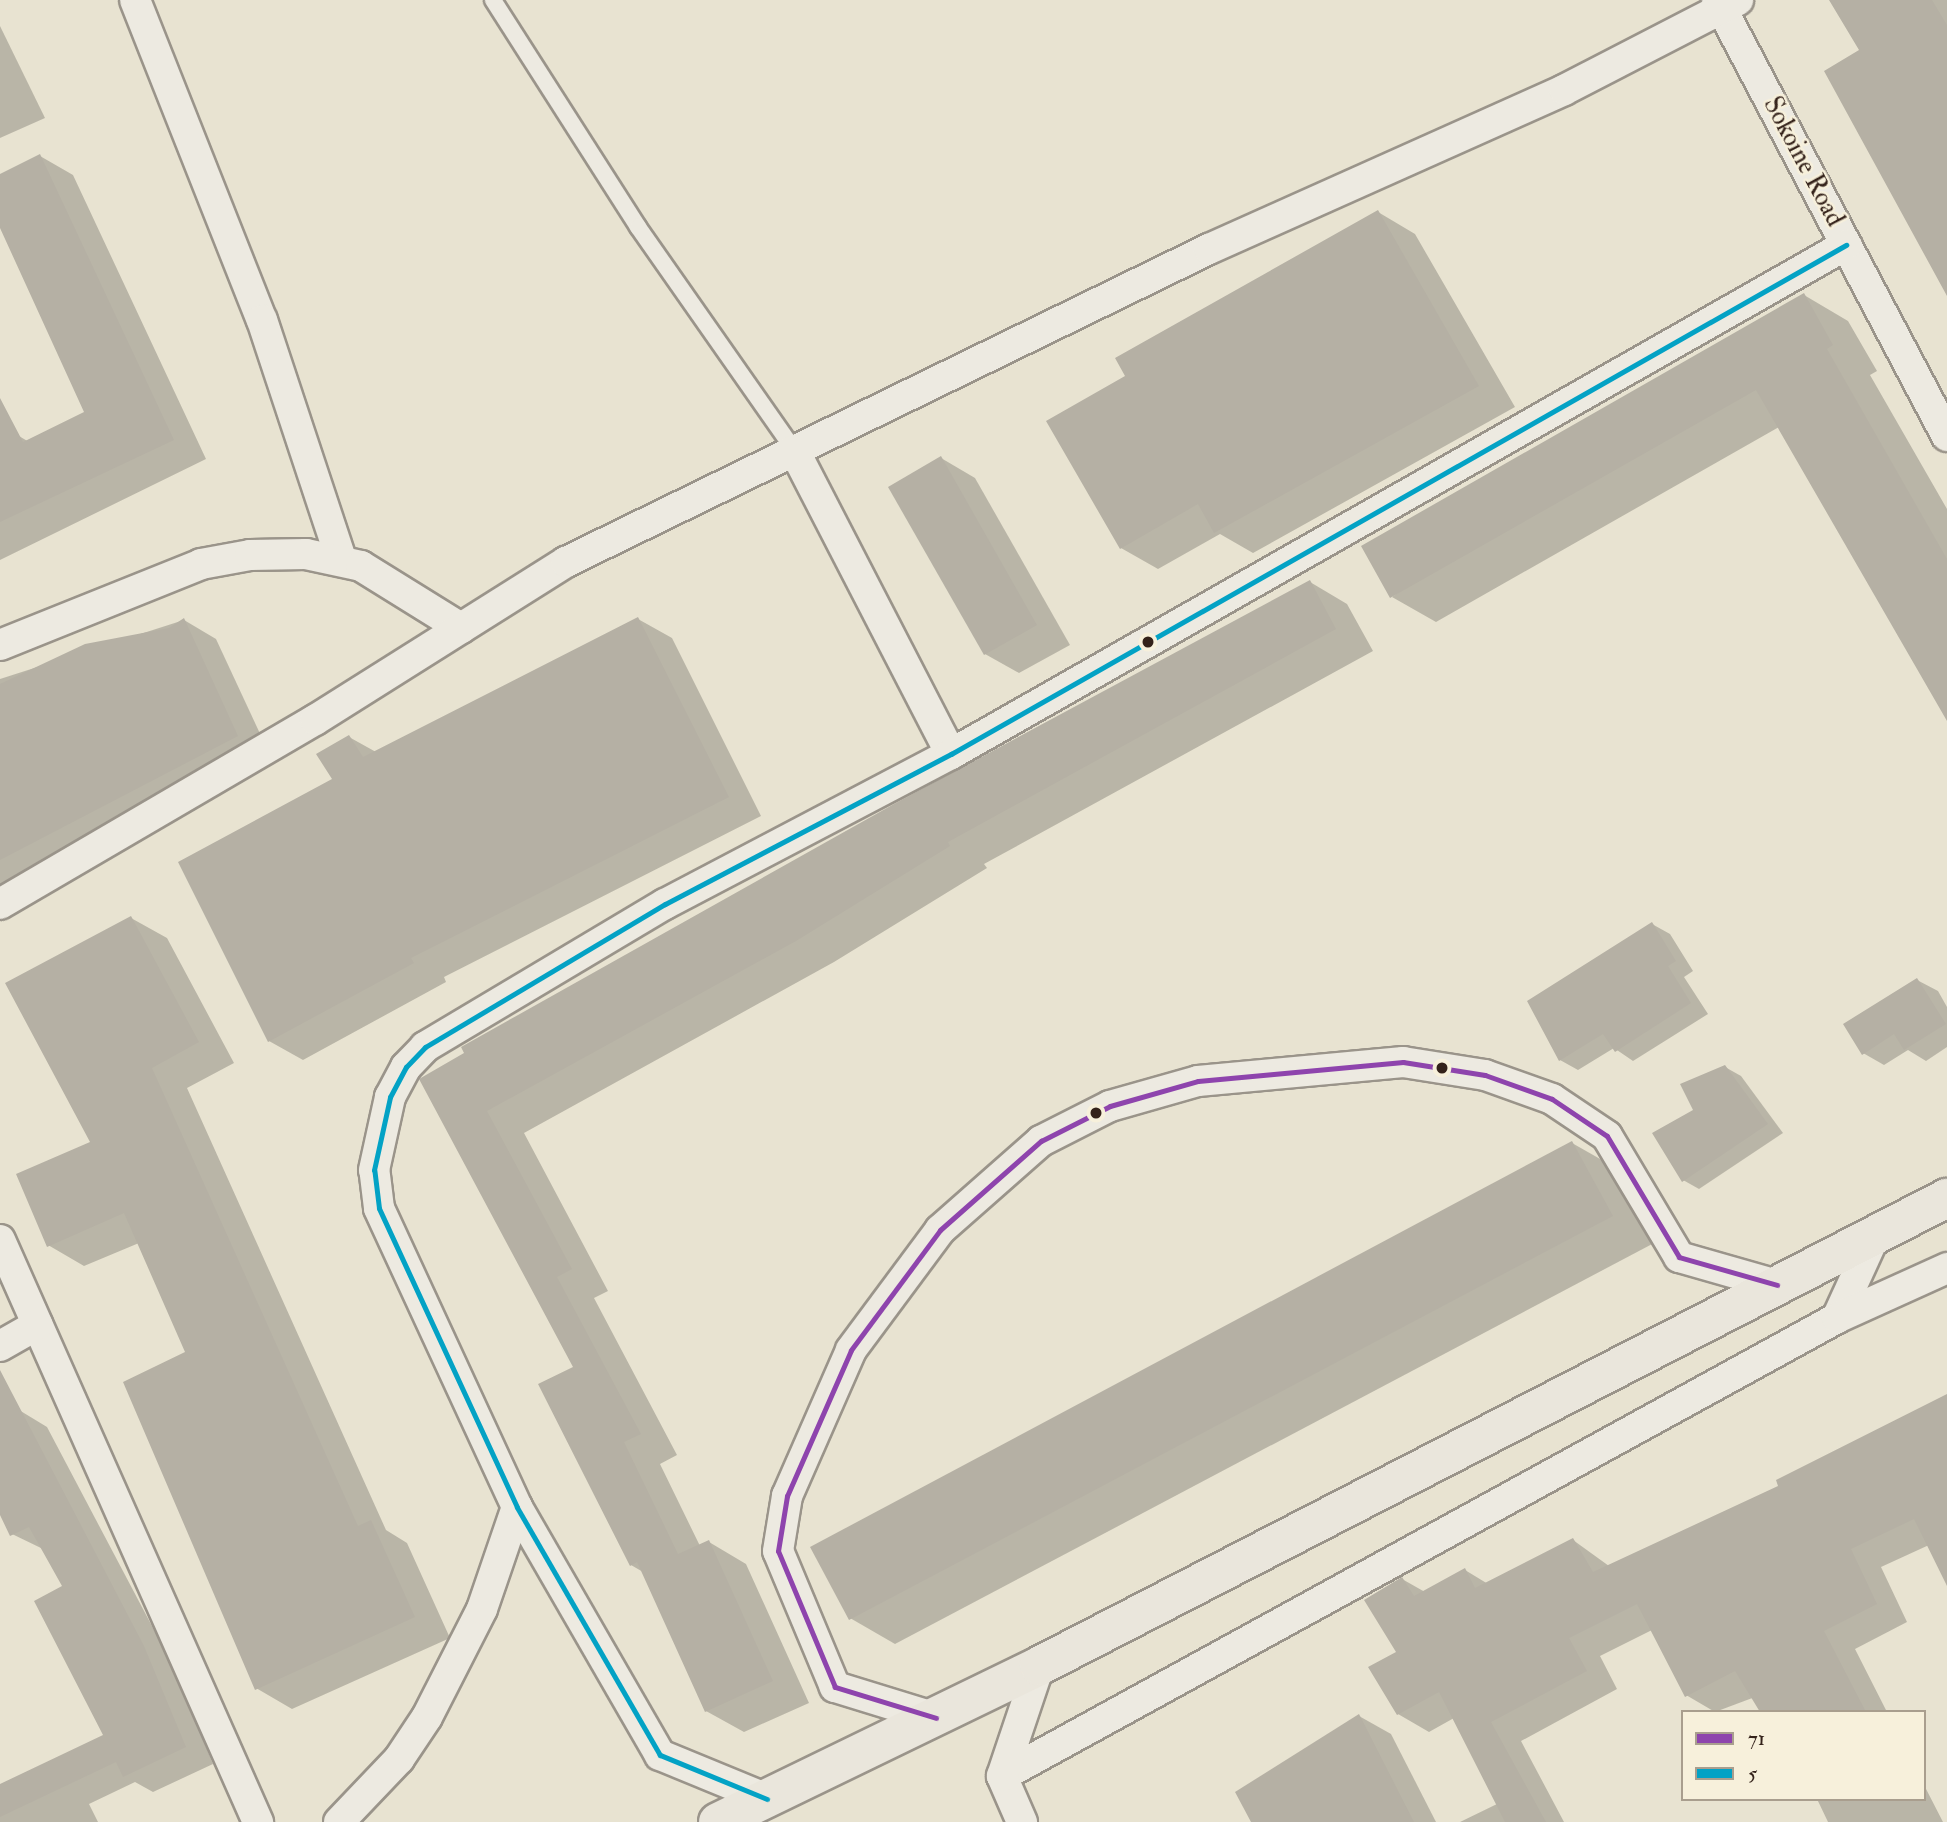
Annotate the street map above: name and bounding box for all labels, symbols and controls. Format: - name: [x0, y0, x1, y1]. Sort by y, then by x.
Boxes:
- street label: Sokoine Road: [1756, 92, 1850, 232]
- unlabelled marker: [1141, 635, 1155, 649]
- unlabelled marker: [1435, 1061, 1449, 1075]
- unlabelled marker: [1089, 1106, 1103, 1120]
- legend: [1681, 1710, 1926, 1801]
- text: 71: [1748, 1725, 1765, 1752]
- text: 5: [1748, 1760, 1757, 1787]

